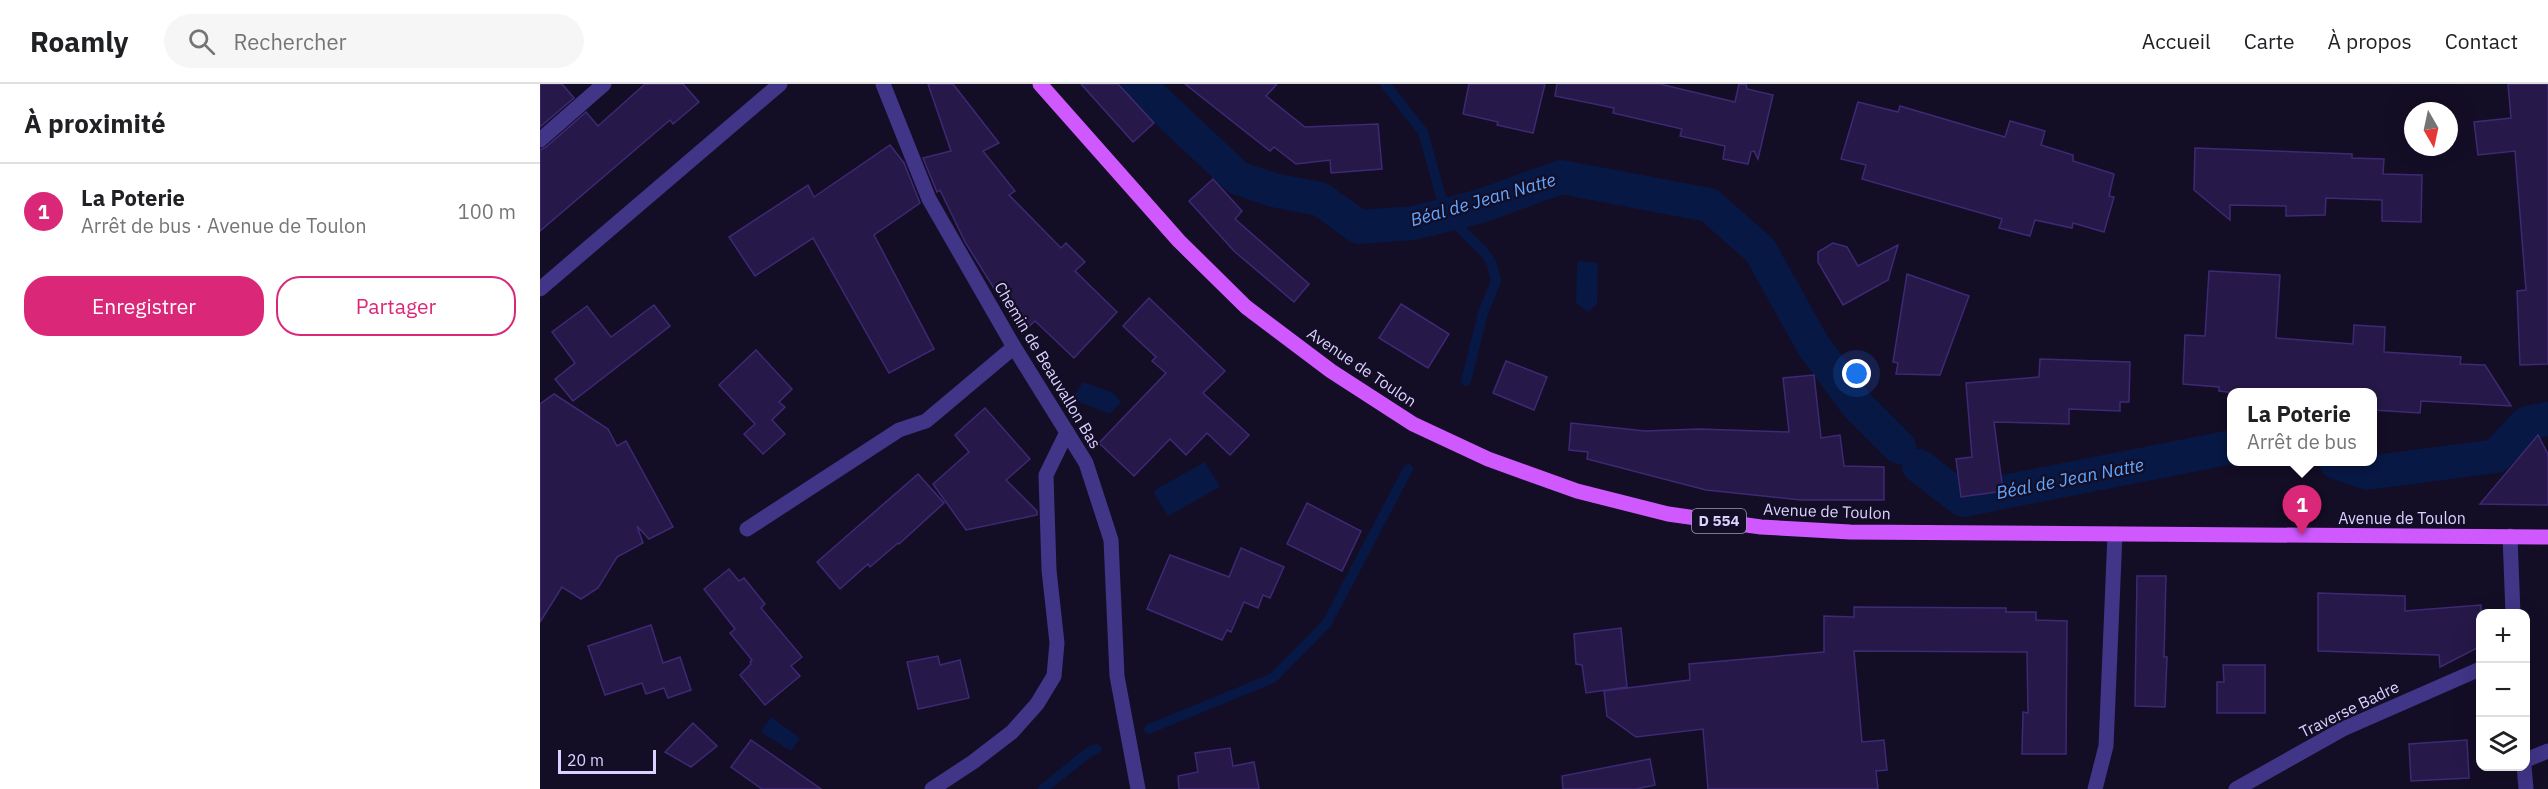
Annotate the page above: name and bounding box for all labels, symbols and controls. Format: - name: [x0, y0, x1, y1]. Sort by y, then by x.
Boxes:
- search box: [164, 14, 584, 68]
- text: Roamly: [30, 23, 128, 60]
- icon: search: [185, 25, 218, 58]
- text: Rechercher: [233, 27, 347, 56]
- text: Accueil: [2142, 27, 2211, 55]
- text: Carte: [2244, 27, 2295, 55]
- text: À propos: [2328, 27, 2412, 55]
- text: Contact: [2445, 27, 2518, 55]
- north arrow: [2404, 102, 2458, 156]
- text: À proximité: [24, 106, 166, 140]
- water label: Béal de Jean Natte: [1407, 168, 1558, 231]
- text: La Poterie: [81, 183, 185, 212]
- text: 1: [38, 198, 50, 225]
- text: 100 m: [458, 198, 516, 225]
- text: Arrêt de bus · Avenue de Toulon: [81, 212, 367, 239]
- button: Enregistrer: [24, 276, 264, 336]
- button: Partager: [276, 276, 516, 336]
- street label: Chemin de Beauvallon Bas: [990, 278, 1106, 452]
- street label: Avenue de Toulon: [1304, 323, 1420, 411]
- your location: [1842, 359, 1871, 388]
- popup: [2227, 388, 2377, 466]
- text: La Poterie: [2247, 399, 2351, 428]
- text: Arrêt de bus: [2247, 428, 2357, 455]
- water label: Béal de Jean Natte: [1994, 453, 2146, 504]
- pin: 1: [2282, 486, 2322, 535]
- street label: Avenue de Toulon: [1763, 499, 1891, 523]
- street label: Avenue de Toulon: [2338, 508, 2466, 528]
- road number: D 554: [1692, 509, 1746, 533]
- map controls: [2476, 609, 2530, 771]
- button: +: [2476, 609, 2530, 663]
- button: −: [2476, 663, 2530, 717]
- street label: Traverse Badre: [2296, 676, 2402, 742]
- button: layers: [2476, 717, 2530, 771]
- scale bar: [558, 747, 656, 774]
- text: 20 m: [567, 750, 604, 770]

